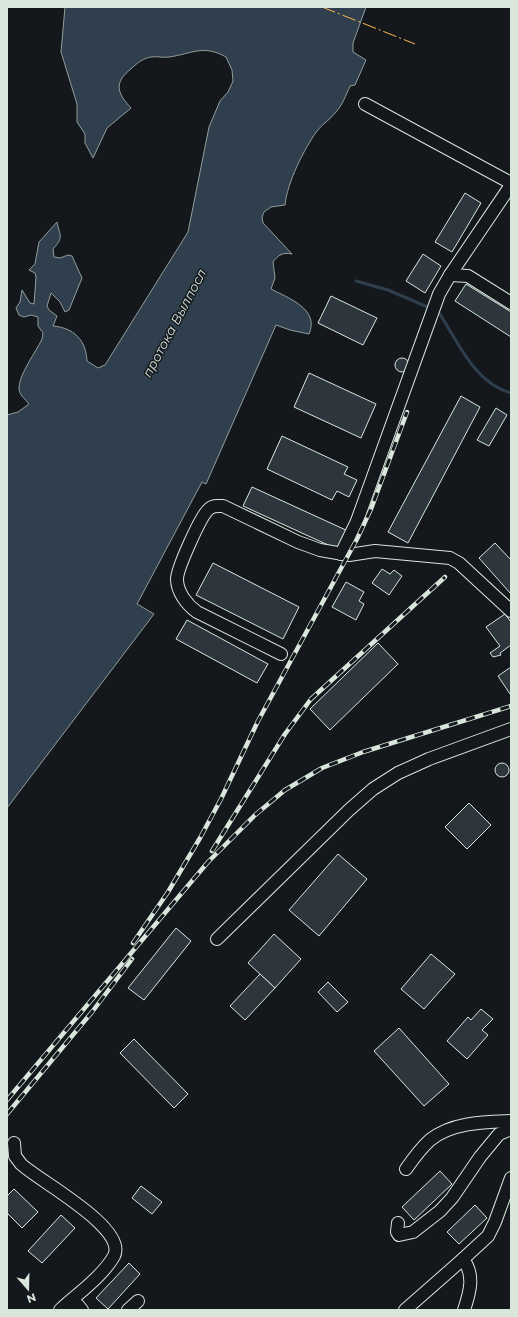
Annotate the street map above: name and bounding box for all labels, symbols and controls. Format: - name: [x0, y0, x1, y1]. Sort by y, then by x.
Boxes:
- water label: протока Вылпосл: [139, 266, 209, 380]
- north arrow: [8, 1269, 48, 1309]
- text: N: [25, 1290, 38, 1306]

